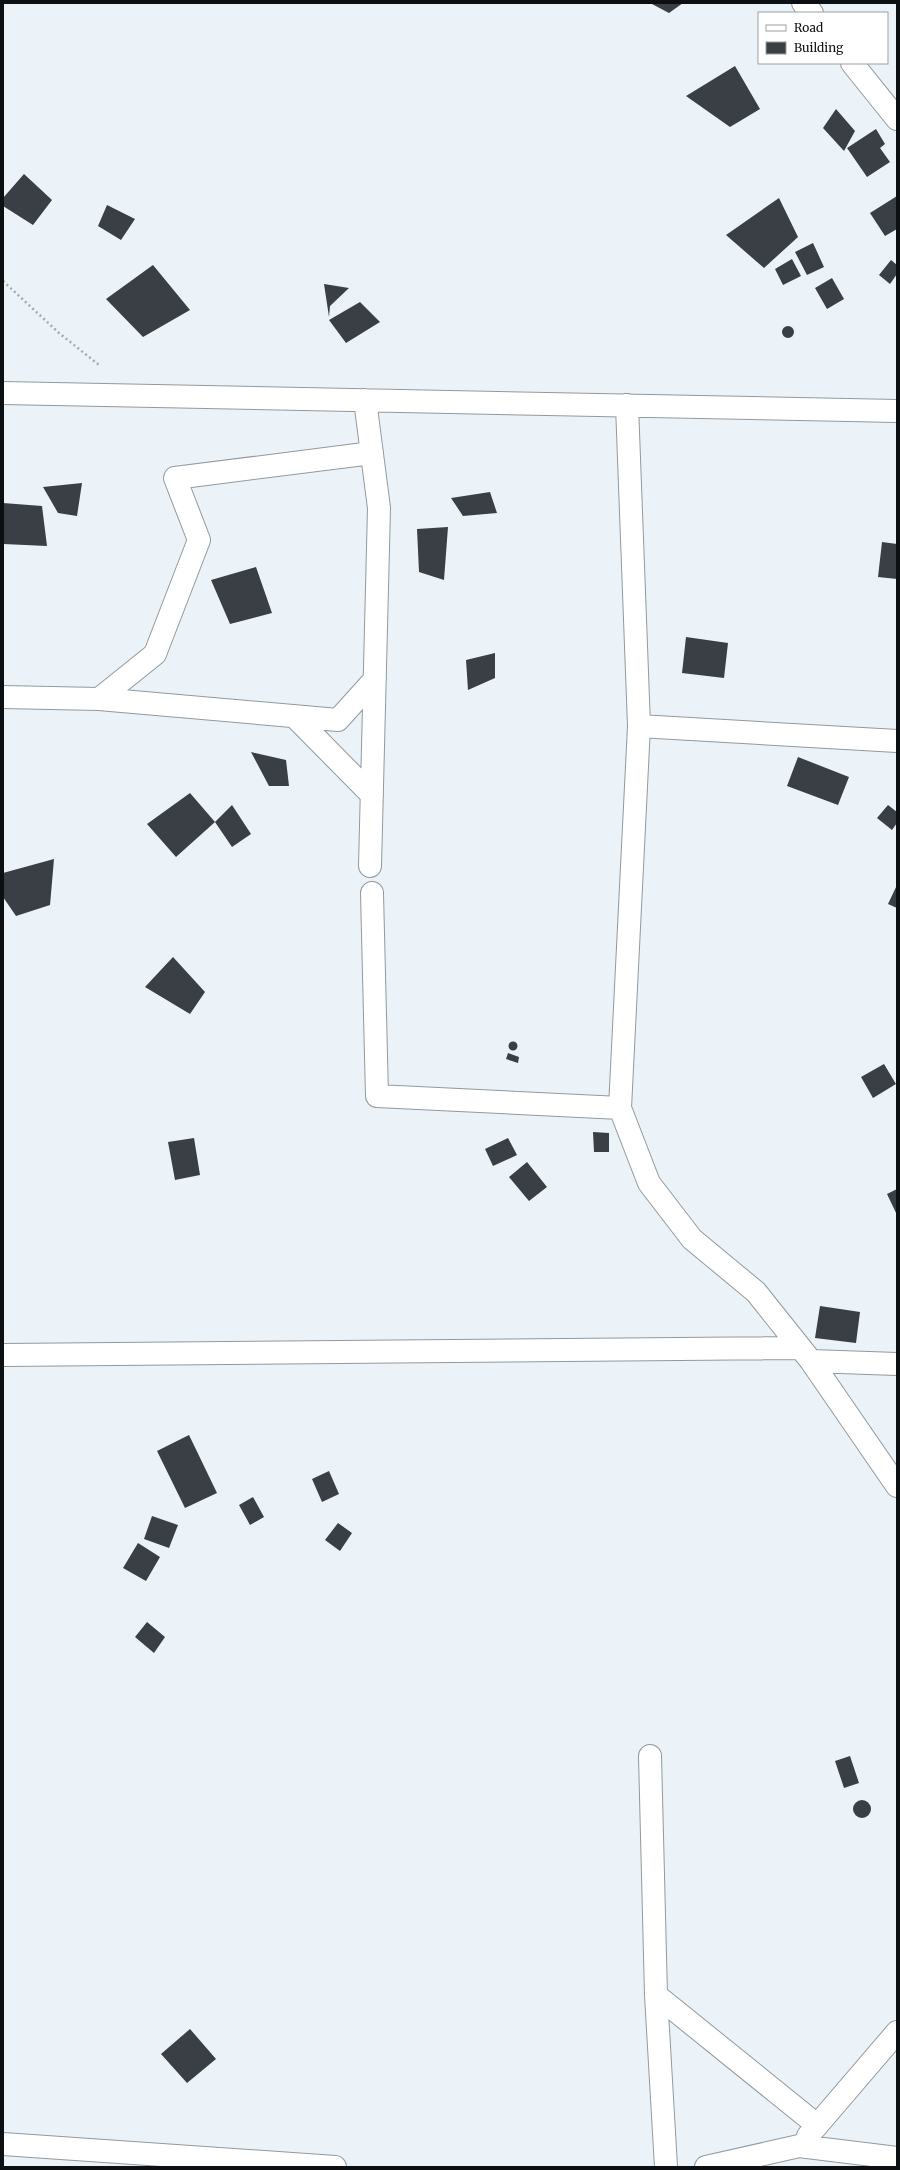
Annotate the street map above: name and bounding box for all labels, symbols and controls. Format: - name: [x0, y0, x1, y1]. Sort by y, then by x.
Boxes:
- legend: [758, 12, 888, 64]
- text: Road: [794, 20, 823, 35]
- text: Building: [794, 40, 844, 55]

